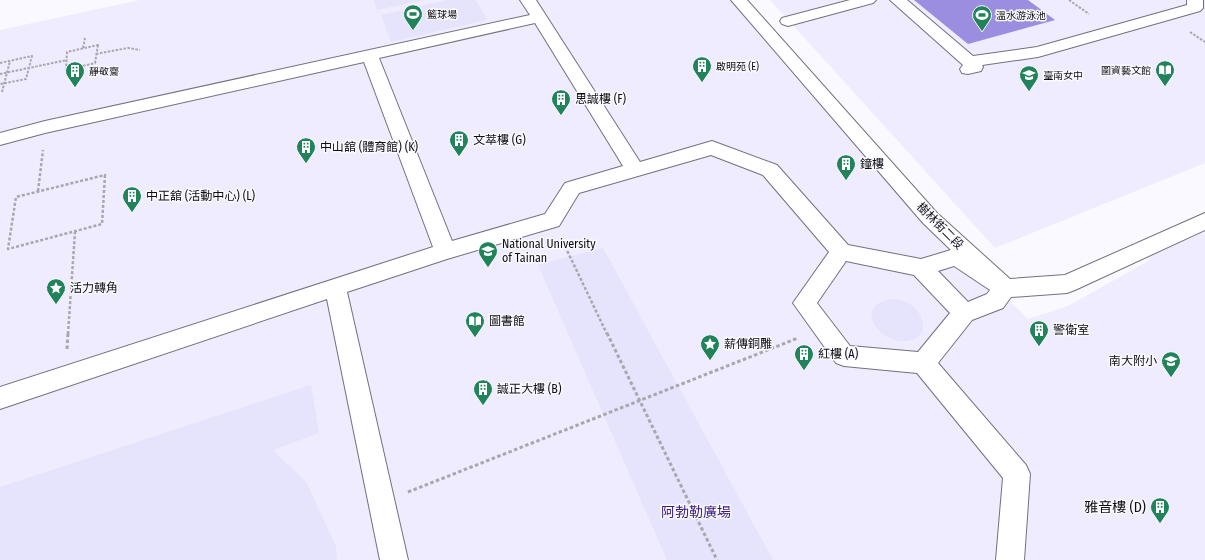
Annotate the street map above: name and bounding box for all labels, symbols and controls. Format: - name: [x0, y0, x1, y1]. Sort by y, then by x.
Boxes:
- sports icon: 籃球場: [402, 3, 424, 31]
- sports icon: 溫水游泳池: [971, 4, 993, 32]
- place label: 籃球場: [427, 9, 457, 21]
- place label: 溫水游泳池: [996, 10, 1046, 22]
- building icon: 啟明苑 (E): [691, 55, 713, 83]
- library icon: 圖資藝文館: [1154, 59, 1176, 87]
- building icon: 靜敬齋: [64, 60, 86, 88]
- place label: 啟明苑 (E): [716, 60, 759, 73]
- school or university icon: 臺南女中: [1018, 64, 1040, 92]
- place label: 圖資藝文館: [1101, 65, 1151, 77]
- place label: 靜敬齋: [89, 66, 119, 78]
- place label: 臺南女中: [1043, 70, 1083, 82]
- building icon: 思誠樓 (F): [550, 88, 572, 116]
- place label: 思誠樓 (F): [575, 92, 627, 106]
- building icon: 文萃樓 (G): [448, 129, 470, 157]
- place label: 文萃樓 (G): [473, 133, 526, 147]
- building icon: 中山舘 (體育館) (K): [295, 136, 317, 164]
- place label: 中山舘 (體育館) (K): [320, 140, 419, 154]
- building icon: 鐘樓: [835, 153, 857, 181]
- place label: 鐘樓: [860, 157, 884, 171]
- building icon: 中正舘 (活動中心) (L): [121, 185, 143, 213]
- place label: 中正舘 (活動中心) (L): [146, 189, 256, 203]
- street label: 樹林街二段: [914, 200, 966, 252]
- place label: National University of Tainan: [502, 237, 596, 265]
- school or university icon: National University of Tainan: [477, 240, 499, 268]
- place icon: 活力轉角: [45, 277, 67, 305]
- place label: 活力轉角: [70, 281, 118, 295]
- library icon: 圖書館: [464, 310, 486, 338]
- place label: 圖書館: [489, 314, 525, 328]
- building icon: 警衛室: [1028, 319, 1050, 347]
- place label: 警衛室: [1053, 323, 1089, 337]
- place icon: 薪傳銅雕: [699, 333, 721, 361]
- place label: 薪傳銅雕: [724, 337, 772, 351]
- building icon: 紅樓 (A): [793, 343, 815, 371]
- place label: 紅樓 (A): [818, 347, 859, 361]
- school or university icon: 南大附小: [1160, 350, 1182, 378]
- place label: 南大附小: [1109, 354, 1157, 368]
- building icon: 誠正大樓 (B): [472, 378, 494, 406]
- place label: 誠正大樓 (B): [497, 382, 562, 396]
- building icon: 雅音樓 (D): [1149, 496, 1171, 524]
- place label: 雅音樓 (D): [1084, 499, 1146, 516]
- park label: 阿勃勒廣場: [661, 504, 731, 521]

